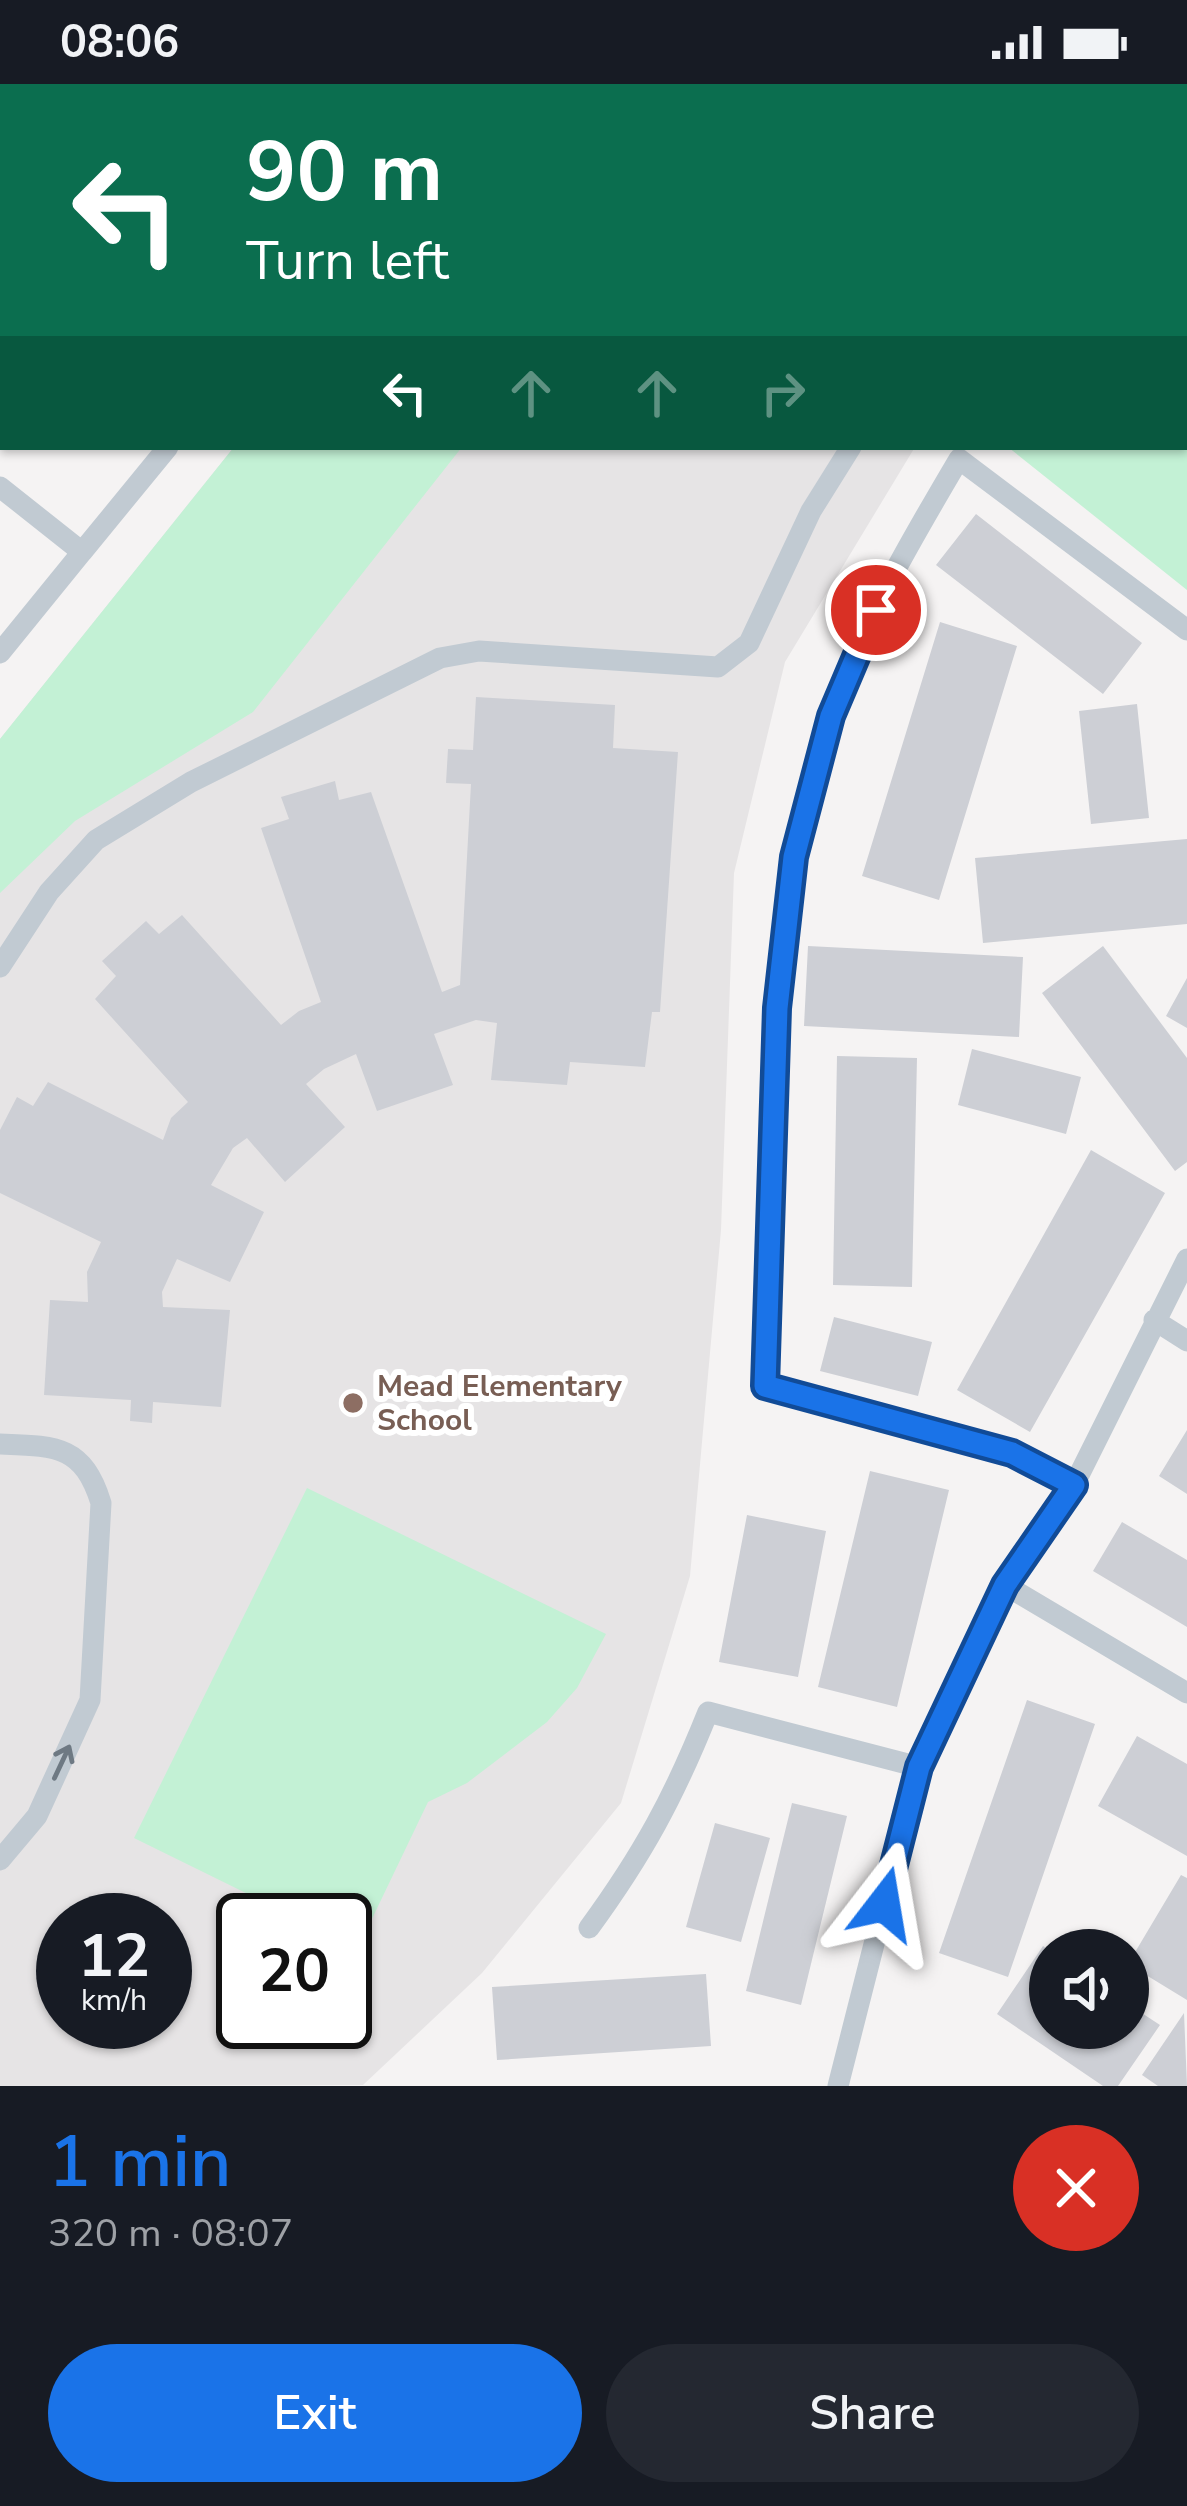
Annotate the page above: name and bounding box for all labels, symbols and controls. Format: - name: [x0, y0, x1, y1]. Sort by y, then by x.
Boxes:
- text: 08:06: [60, 12, 179, 73]
- text: 90 m: [246, 115, 443, 230]
- icon: left: [48, 132, 204, 288]
- text: Turn left: [246, 224, 449, 298]
- icon: left: [372, 360, 438, 426]
- icon: ahead: [498, 360, 564, 426]
- icon: ahead: [624, 360, 690, 426]
- icon: right: [750, 360, 816, 426]
- pin: [825, 559, 927, 661]
- icon: arrive: [843, 577, 909, 643]
- place label: Mead Elementary School: [377, 1366, 622, 1441]
- marker: Mead Elementary School: [340, 1390, 366, 1416]
- one-way arrow: [52, 1745, 74, 1781]
- position arrow: [821, 1841, 947, 1967]
- speed limit sign: 20: [216, 1893, 372, 2049]
- text: 12: [78, 1915, 150, 1997]
- map controls: [1029, 1929, 1149, 2049]
- button: sound: [1029, 1929, 1149, 2049]
- text: km/h: [81, 1980, 147, 2021]
- text: 1 min: [48, 2113, 231, 2211]
- button: close: [1013, 2125, 1139, 2251]
- text: 320 m · 08:07: [48, 2207, 293, 2260]
- button: Exit: [48, 2344, 582, 2482]
- button: Share: [606, 2344, 1139, 2482]

